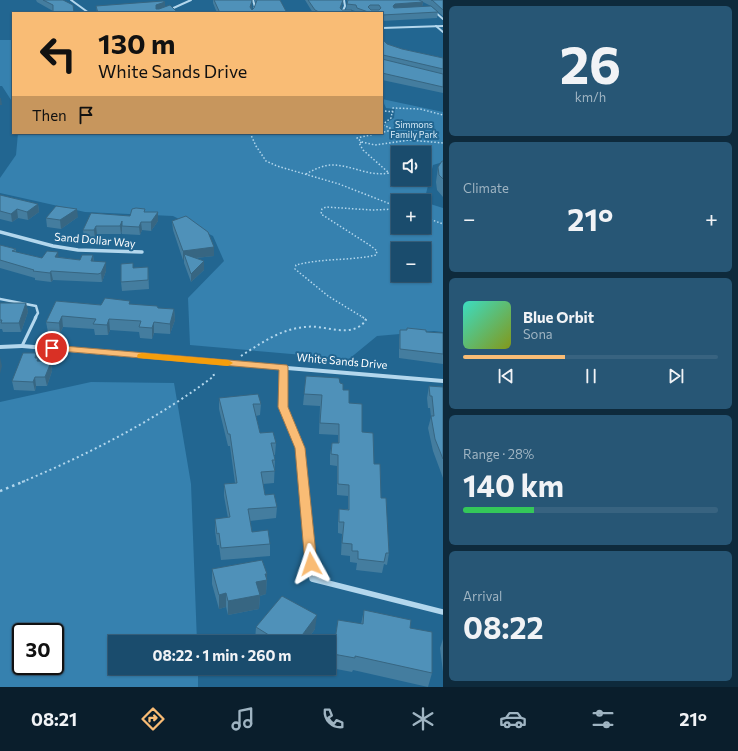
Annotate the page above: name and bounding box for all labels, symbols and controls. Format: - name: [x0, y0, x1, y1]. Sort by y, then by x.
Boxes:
- text: 130 m: [98, 26, 175, 60]
- icon: left: [32, 28, 84, 80]
- text: 26: [560, 31, 621, 95]
- text: White Sands Drive: [98, 60, 247, 82]
- text: km/h: [575, 89, 606, 105]
- icon: arrive: [75, 104, 97, 126]
- text: Then: [32, 106, 67, 124]
- park label: Simmons Family Park: [390, 119, 438, 140]
- map controls: [391, 146, 431, 282]
- button: sound: [391, 146, 431, 186]
- text: Climate: [463, 180, 509, 196]
- button: +: [391, 194, 431, 234]
- text: 21°: [567, 200, 613, 237]
- text: −: [463, 205, 476, 232]
- text: +: [705, 205, 718, 232]
- street label: Sand Dollar Way: [54, 229, 136, 250]
- button: −: [391, 242, 431, 282]
- text: Blue Orbit: [523, 308, 594, 326]
- text: Sona: [523, 326, 553, 342]
- pin: [35, 331, 69, 365]
- icon: arrive: [41, 337, 63, 359]
- street label: White Sands Drive: [296, 350, 388, 371]
- icon: previous: [495, 365, 517, 387]
- icon: pause: [580, 365, 602, 387]
- icon: next: [665, 365, 687, 387]
- text: Range · 28%: [463, 446, 534, 462]
- text: 140 km: [463, 466, 564, 503]
- position arrow: [290, 543, 332, 585]
- text: Arrival: [463, 588, 502, 604]
- text: 08:22: [463, 608, 544, 645]
- speed limit sign: 30: [12, 623, 64, 675]
- text: 08:22 · 1 min · 260 m: [153, 646, 291, 664]
- icon: directions: [139, 705, 167, 733]
- icon: music: [229, 705, 257, 733]
- icon: phone: [319, 705, 347, 733]
- icon: climate: [409, 705, 437, 733]
- icon: car: [499, 705, 527, 733]
- icon: filters: [589, 705, 617, 733]
- text: 08:21: [31, 708, 77, 730]
- text: 21°: [679, 708, 707, 730]

